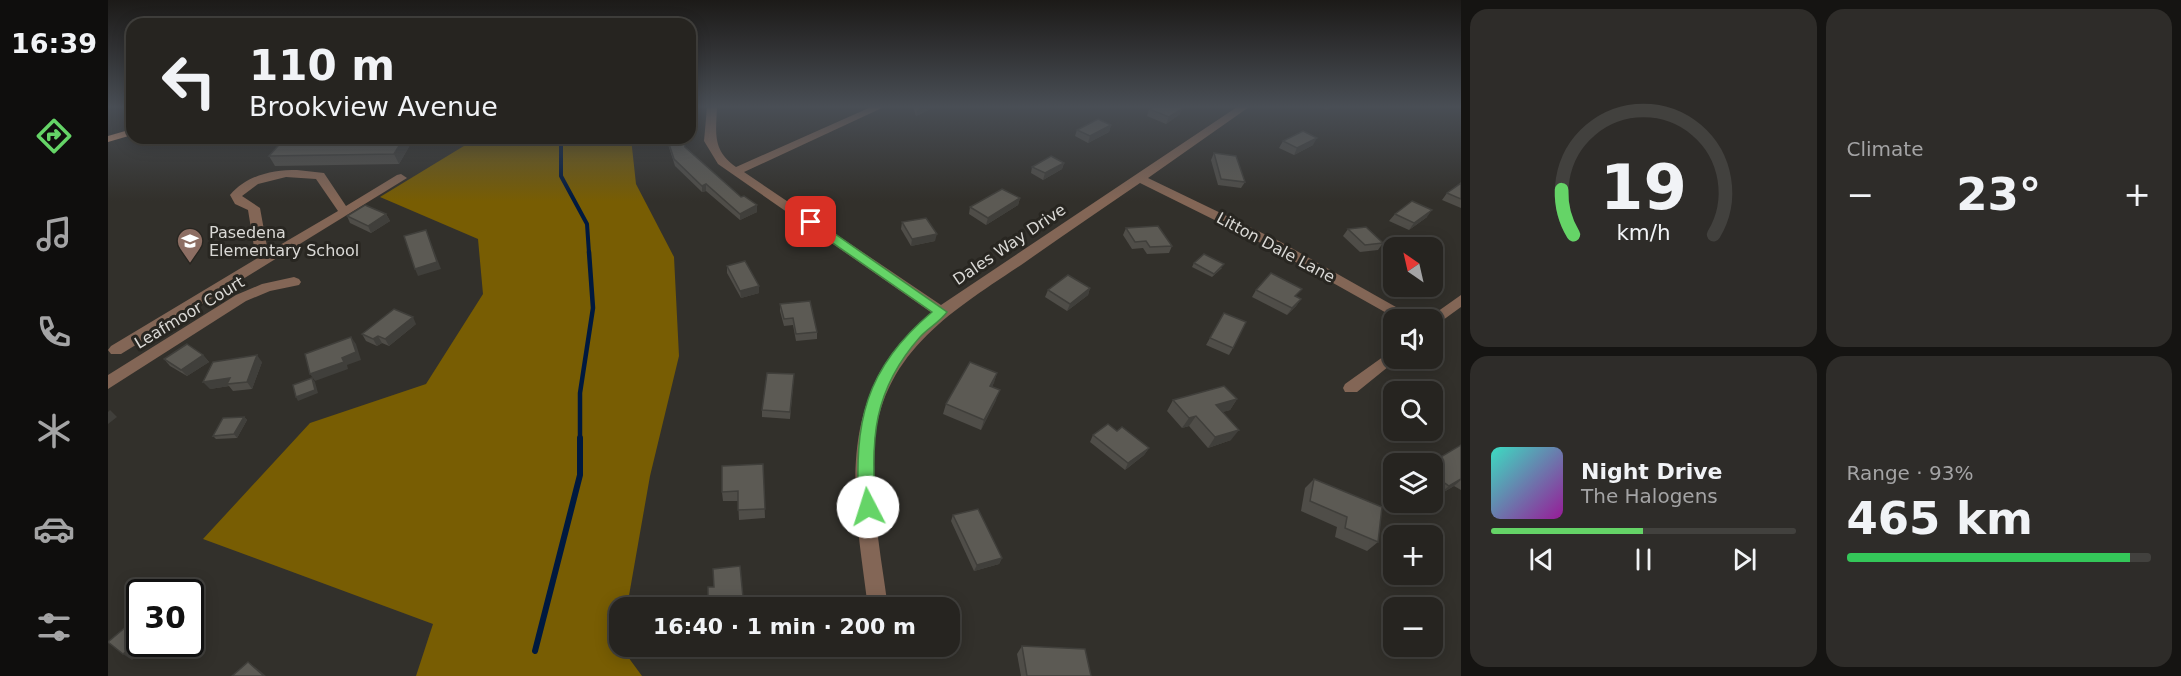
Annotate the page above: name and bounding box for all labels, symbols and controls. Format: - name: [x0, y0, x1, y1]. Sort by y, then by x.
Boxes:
- text: 16:39: [11, 28, 97, 59]
- text: 110 m: [249, 41, 395, 90]
- icon: left: [150, 42, 228, 120]
- text: Brookview Avenue: [249, 91, 498, 122]
- icon: directions: [33, 115, 75, 157]
- text: Climate: [1847, 137, 1923, 161]
- text: 19: [1600, 151, 1687, 224]
- text: 23°: [1956, 168, 2041, 221]
- text: −: [1847, 175, 1874, 214]
- text: +: [2123, 175, 2151, 214]
- pin: [785, 196, 836, 247]
- street label: Dales Way Drive: [949, 200, 1069, 289]
- icon: arrive: [794, 205, 827, 238]
- street label: Litton Dale Lane: [1213, 208, 1338, 287]
- icon: music: [33, 213, 75, 255]
- text: km/h: [1616, 220, 1670, 245]
- place label: Pasedena Elementary School: [209, 223, 359, 260]
- school or university icon: Pasedena Elementary School: [175, 226, 205, 264]
- north arrow: [1383, 237, 1443, 297]
- map controls: [1383, 237, 1443, 657]
- street label: Leafmoor Court: [131, 272, 248, 353]
- button: sound: [1383, 309, 1443, 369]
- icon: phone: [33, 311, 75, 353]
- button: search: [1383, 381, 1443, 441]
- icon: climate: [33, 410, 75, 452]
- button: layers: [1383, 453, 1443, 513]
- text: Night Drive: [1581, 459, 1722, 484]
- text: Range · 93%: [1847, 461, 1973, 485]
- position arrow: [836, 475, 900, 539]
- text: The Halogens: [1581, 484, 1718, 508]
- text: 465 km: [1847, 492, 2033, 545]
- icon: car: [33, 508, 75, 550]
- button: +: [1383, 525, 1443, 585]
- icon: previous: [1525, 543, 1558, 576]
- icon: pause: [1627, 543, 1660, 576]
- icon: next: [1728, 543, 1761, 576]
- speed limit sign: 30: [126, 579, 204, 657]
- button: −: [1383, 597, 1443, 657]
- icon: filters: [33, 606, 75, 648]
- text: 16:40 · 1 min · 200 m: [653, 614, 916, 639]

